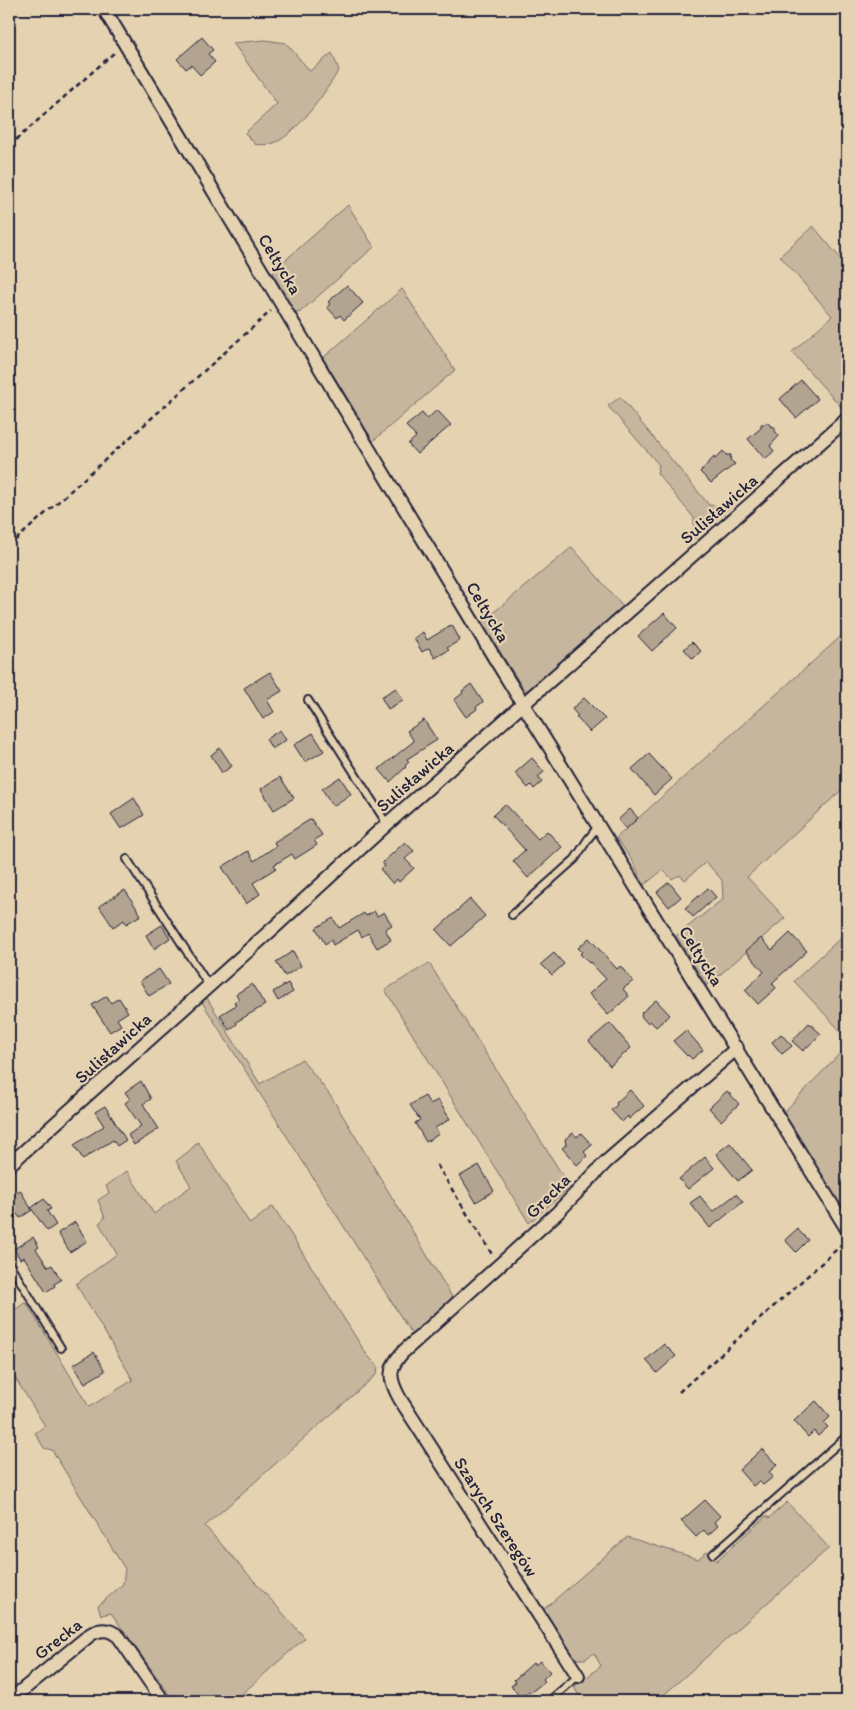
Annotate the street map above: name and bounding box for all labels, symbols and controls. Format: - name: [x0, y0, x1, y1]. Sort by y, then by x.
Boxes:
- street label: Celtycka: [253, 230, 307, 298]
- street label: Sulisławicka: [676, 469, 762, 549]
- street label: Celtycka: [461, 578, 515, 646]
- street label: Sulisławicka: [372, 737, 458, 817]
- street label: Celtycka: [674, 922, 728, 990]
- street label: Sulisławicka: [70, 1008, 156, 1088]
- street label: Grecka: [521, 1169, 575, 1223]
- street label: Szarych Szeregów: [449, 1453, 543, 1581]
- street label: Grecka: [30, 1613, 86, 1664]

